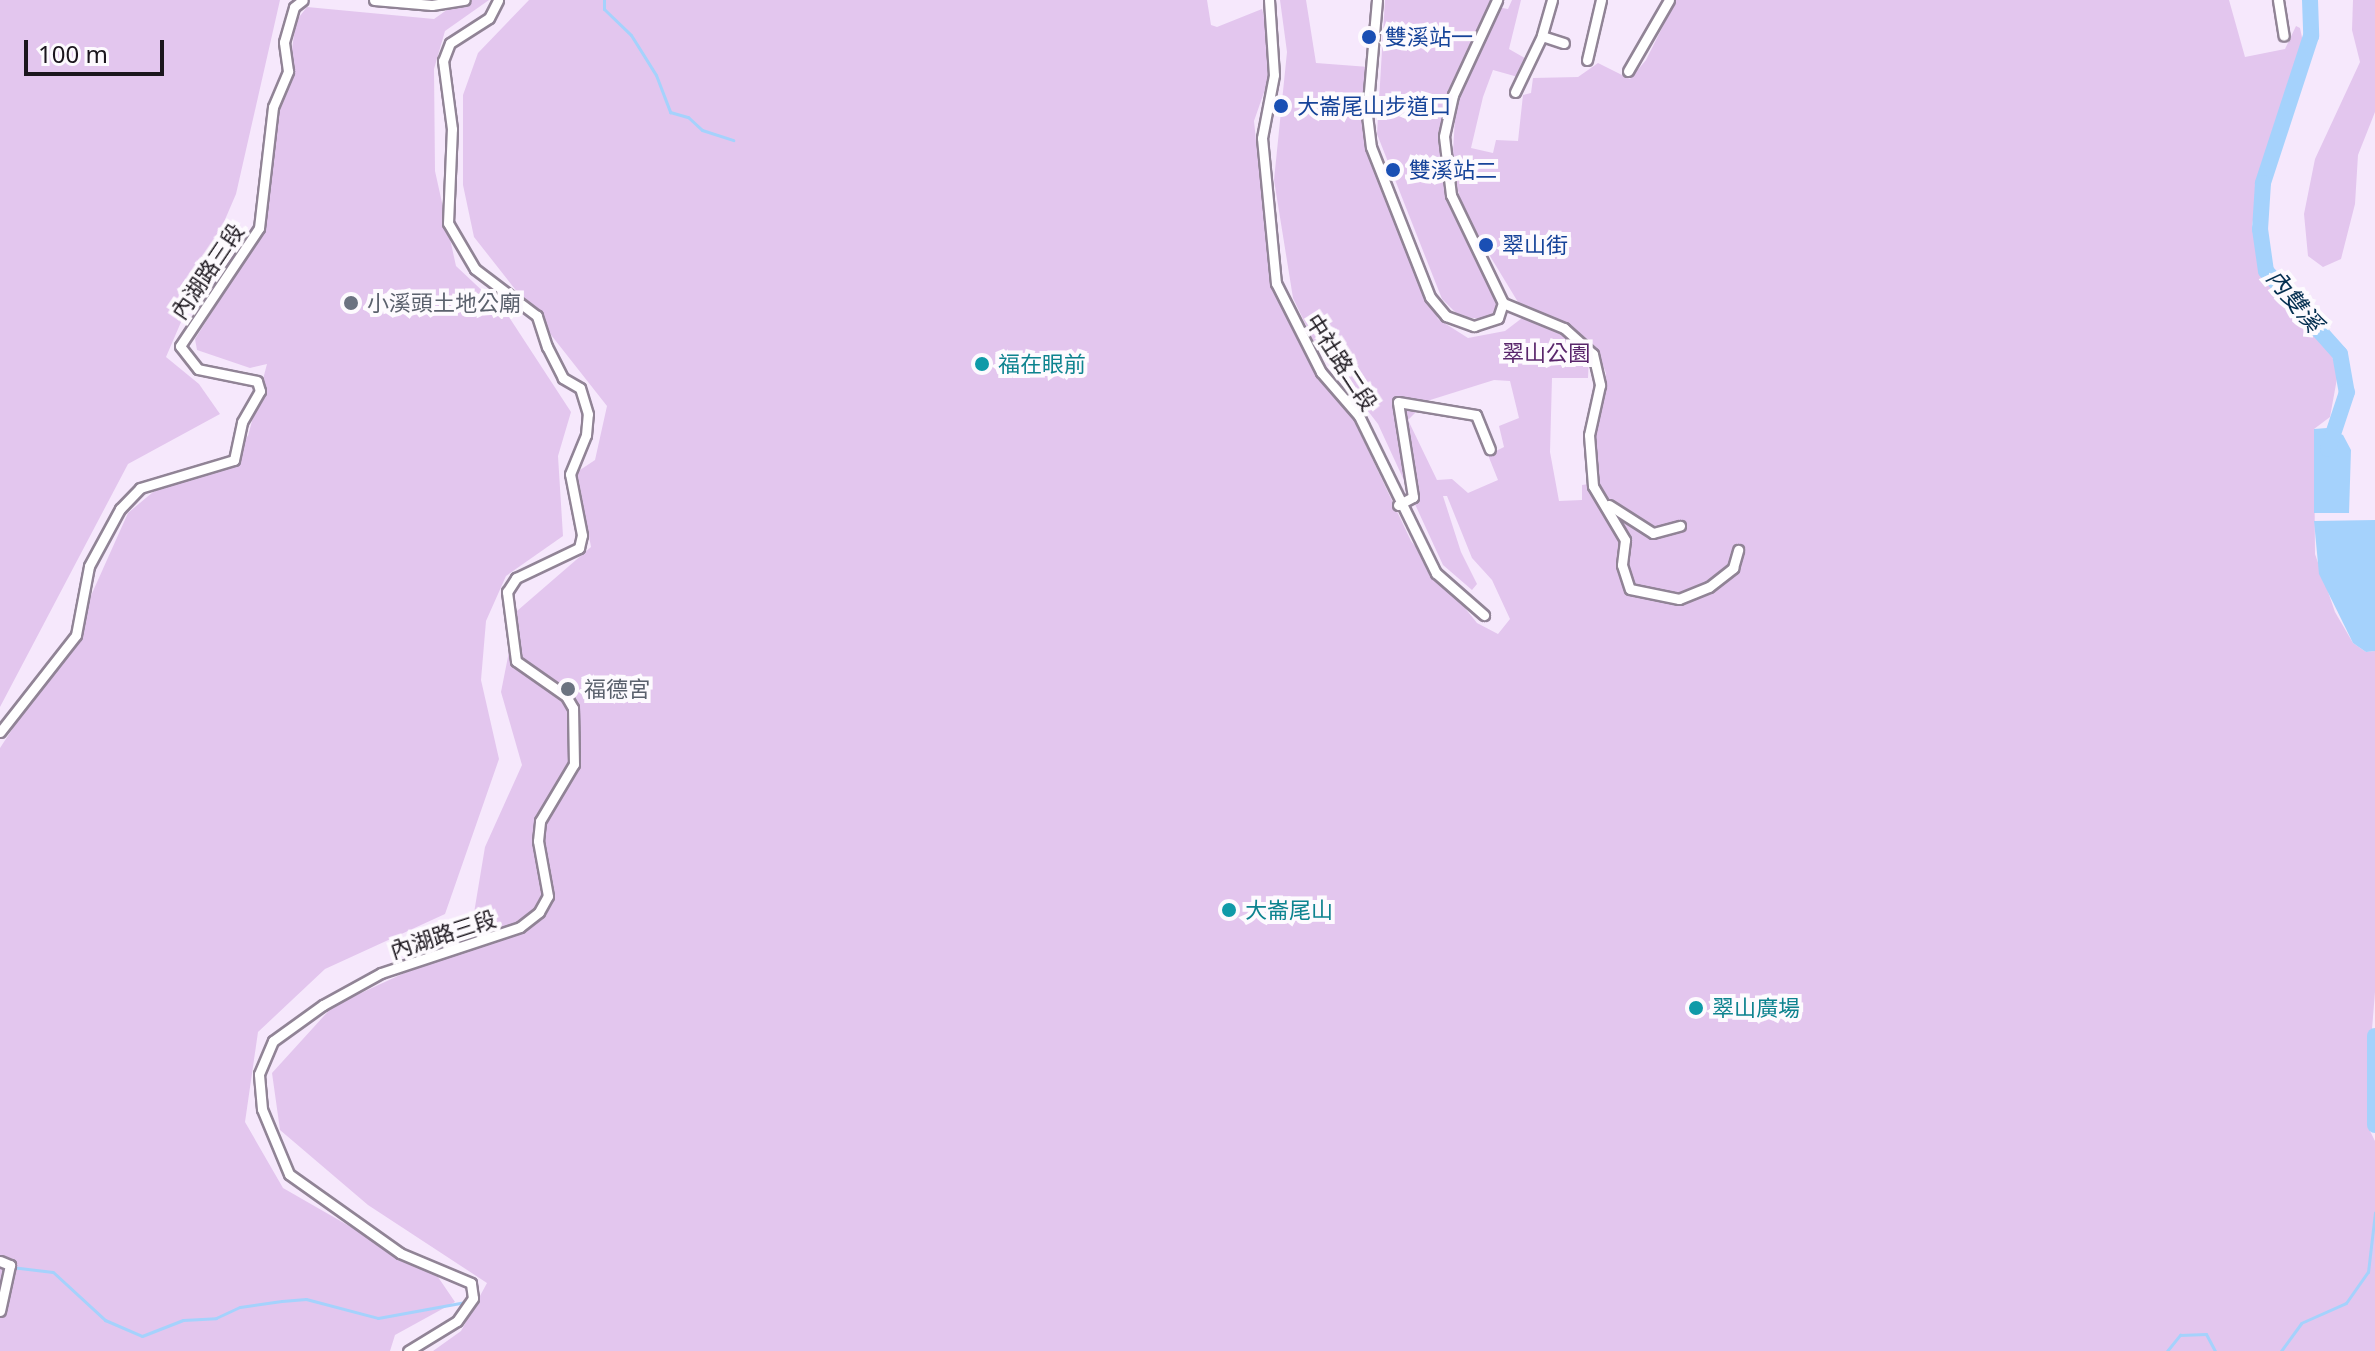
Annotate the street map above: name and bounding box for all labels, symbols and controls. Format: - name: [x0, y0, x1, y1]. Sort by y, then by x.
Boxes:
- scale bar: [28, 24, 168, 74]
- place label: 雙溪站一: [1385, 24, 1473, 50]
- marker: 雙溪站一: [1360, 28, 1378, 46]
- text: 100 m: [38, 37, 108, 70]
- place label: 大崙尾山步道口: [1297, 93, 1451, 119]
- marker: 大崙尾山步道口: [1272, 97, 1290, 115]
- place label: 雙溪站二: [1409, 157, 1497, 183]
- marker: 雙溪站二: [1384, 161, 1402, 179]
- street label: 內湖路三段: [165, 218, 249, 324]
- place label: 翠山街: [1502, 232, 1568, 258]
- marker: 翠山街: [1477, 236, 1495, 254]
- water label: 內雙溪: [2261, 263, 2329, 337]
- place label: 小溪頭土地公廟: [367, 290, 521, 316]
- marker: 小溪頭土地公廟: [342, 294, 360, 312]
- street label: 中社路二段: [1301, 309, 1383, 415]
- park label: 翠山公園: [1502, 340, 1590, 366]
- place label: 福在眼前: [998, 351, 1086, 377]
- marker: 福在眼前: [973, 355, 991, 373]
- place label: 福德宮: [584, 676, 650, 702]
- marker: 福德宮: [559, 680, 577, 698]
- place label: 大崙尾山: [1245, 897, 1333, 923]
- marker: 大崙尾山: [1220, 901, 1238, 919]
- street label: 內湖路三段: [387, 904, 499, 964]
- place label: 翠山廣場: [1712, 995, 1800, 1021]
- marker: 翠山廣場: [1687, 999, 1705, 1017]

